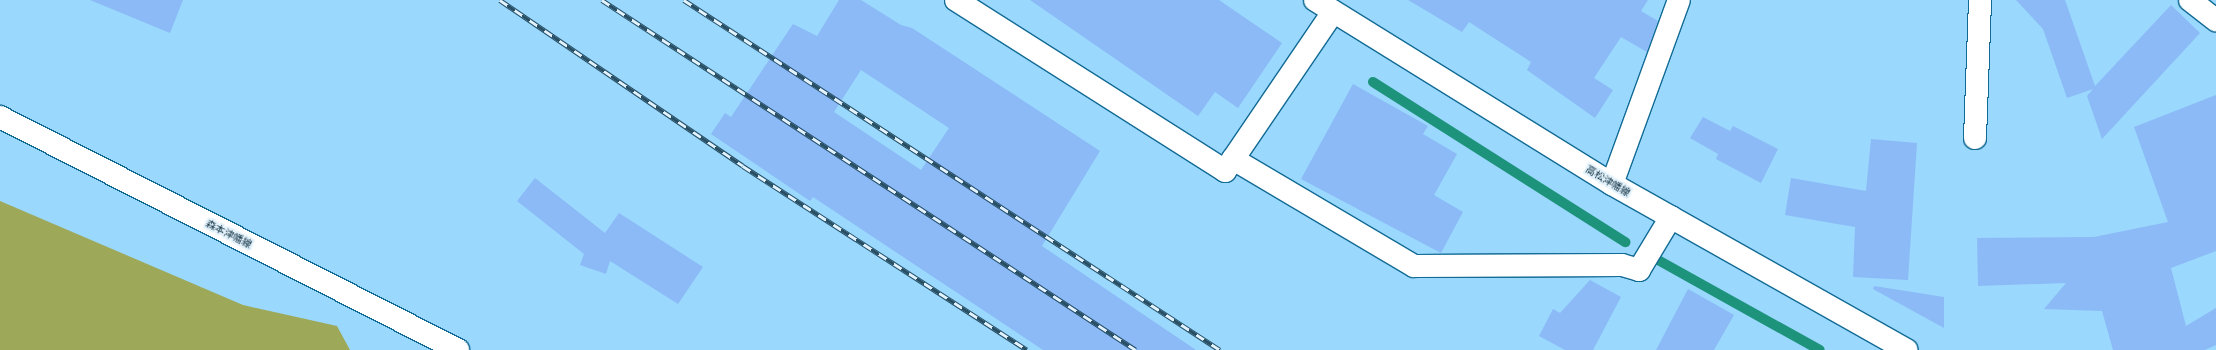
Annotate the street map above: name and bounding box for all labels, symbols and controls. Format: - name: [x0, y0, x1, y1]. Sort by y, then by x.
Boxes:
- street label: 高松津幡線: [1583, 163, 1633, 199]
- street label: 森本津幡線: [204, 217, 254, 251]

